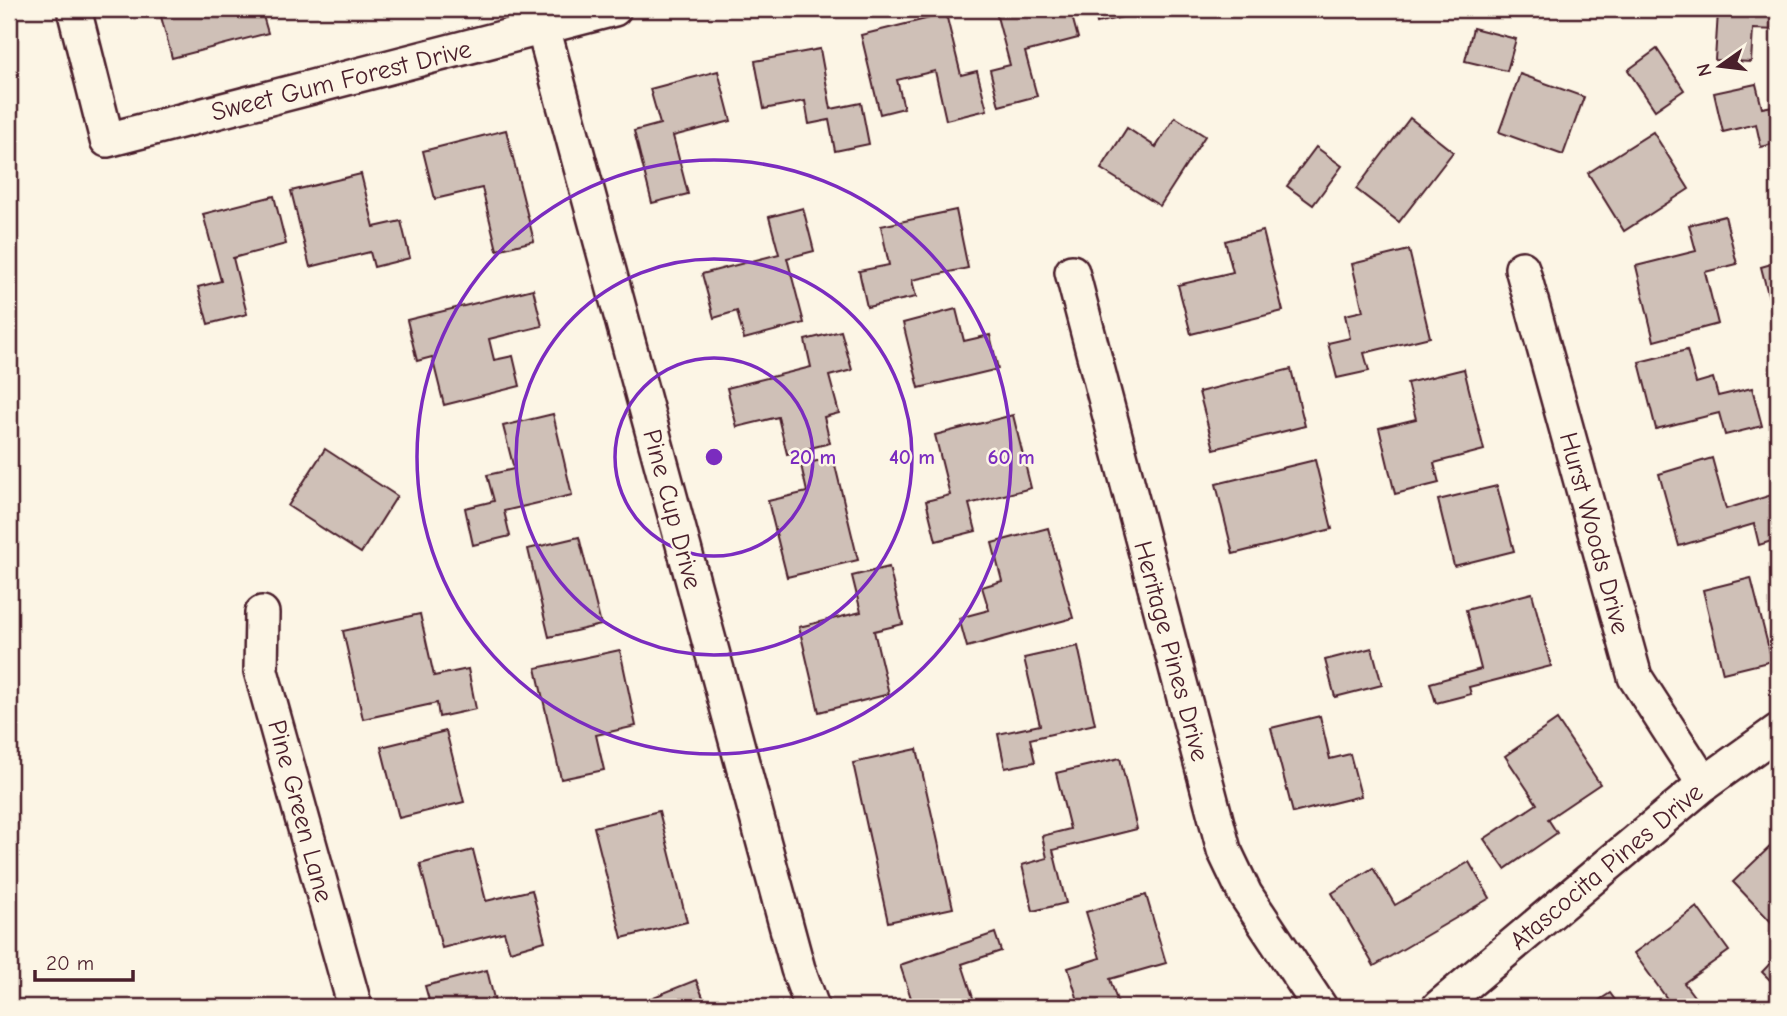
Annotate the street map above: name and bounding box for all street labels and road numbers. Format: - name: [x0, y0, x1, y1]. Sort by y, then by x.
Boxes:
- street label: Sweet Gum Forest Drive: [208, 34, 474, 128]
- street label: Pine Cup Drive: [636, 426, 708, 592]
- street label: Hurst Woods Drive: [1553, 429, 1635, 637]
- street label: Heritage Pines Drive: [1127, 538, 1215, 765]
- street label: Pine Green Lane: [261, 717, 339, 906]
- street label: Atascocita Pines Drive: [1504, 777, 1709, 956]

